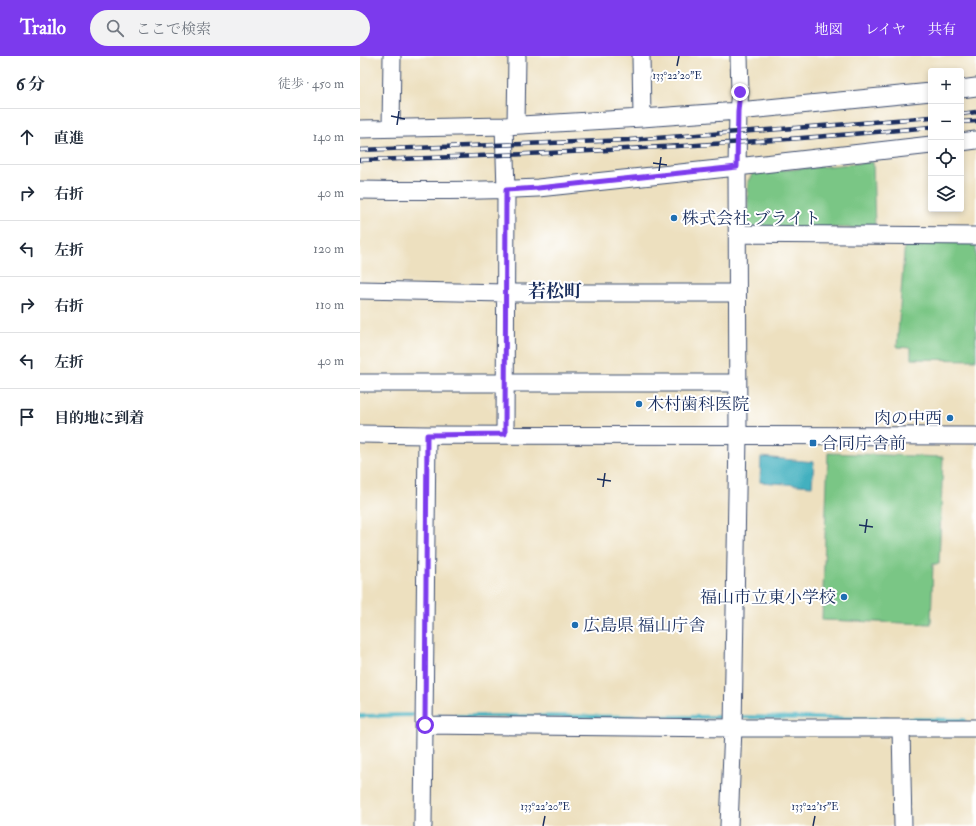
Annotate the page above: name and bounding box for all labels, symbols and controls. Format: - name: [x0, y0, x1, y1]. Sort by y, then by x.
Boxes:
- search box: [90, 10, 370, 46]
- text: Trailo: [20, 16, 66, 40]
- icon: search: [104, 17, 126, 39]
- text: ここで検索: [136, 20, 211, 39]
- text: 地図: [815, 21, 843, 38]
- text: レイヤ: [865, 21, 906, 38]
- text: 共有: [928, 21, 956, 38]
- map controls: [928, 68, 964, 212]
- button: +: [928, 68, 964, 104]
- text: 133°22'20"E: [652, 70, 702, 82]
- text: 6 分: [16, 74, 45, 95]
- text: 徒歩 · 450 m: [278, 76, 344, 92]
- route end: [731, 83, 749, 101]
- button: −: [928, 104, 964, 140]
- icon: ahead: [16, 126, 38, 148]
- text: 直進: [54, 129, 84, 148]
- text: 140 m: [313, 129, 344, 145]
- button: locate: [928, 140, 964, 176]
- button: layers: [928, 176, 964, 212]
- icon: right: [16, 182, 38, 204]
- text: 右折: [54, 185, 84, 204]
- text: 40 m: [318, 185, 344, 201]
- place label: 株式会社 ブライト: [682, 208, 821, 229]
- marker: 株式会社 ブライト: [669, 213, 679, 223]
- icon: left: [16, 238, 38, 260]
- text: 左折: [54, 241, 84, 260]
- text: 120 m: [313, 241, 344, 257]
- district label: 若松町: [528, 280, 582, 303]
- icon: right: [16, 294, 38, 316]
- text: 右折: [54, 297, 84, 316]
- text: 110 m: [315, 297, 344, 313]
- icon: left: [16, 350, 38, 372]
- text: 左折: [54, 353, 84, 372]
- text: 40 m: [318, 353, 344, 369]
- place label: 木村歯科医院: [647, 394, 749, 415]
- marker: 木村歯科医院: [634, 399, 644, 409]
- icon: arrive: [16, 406, 38, 428]
- place label: 肉の中西: [874, 408, 942, 429]
- text: 目的地に到着: [54, 409, 144, 428]
- marker: 肉の中西: [945, 413, 955, 423]
- place label: 合同庁舎前: [821, 433, 906, 454]
- marker: 合同庁舎前: [808, 438, 818, 448]
- place label: 福山市立東小学校: [700, 587, 836, 608]
- marker: 福山市立東小学校: [839, 592, 849, 602]
- place label: 広島県 福山庁舎: [583, 615, 706, 636]
- marker: 広島県 福山庁舎: [570, 620, 580, 630]
- route start: [416, 716, 434, 734]
- text: 133°22'20"E: [520, 801, 570, 813]
- text: 133°22'15"E: [792, 801, 838, 813]

